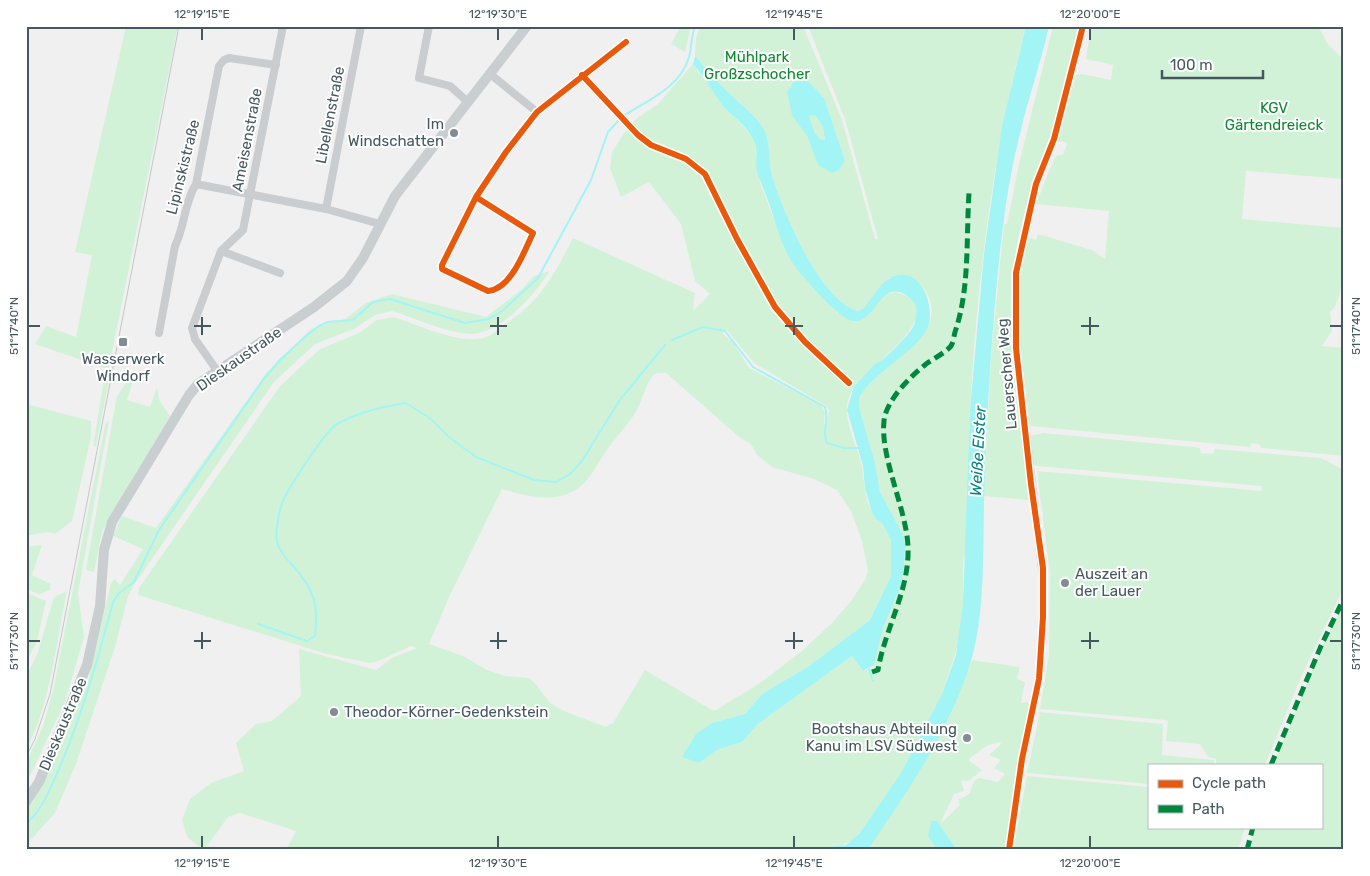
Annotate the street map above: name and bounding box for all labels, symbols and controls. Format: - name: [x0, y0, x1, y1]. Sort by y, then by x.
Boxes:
- text: 12°19'15"E: [174, 7, 230, 21]
- text: 12°19'30"E: [469, 7, 527, 21]
- text: 12°19'45"E: [765, 7, 823, 21]
- text: 12°20'00"E: [1059, 7, 1121, 21]
- park label: Mühlpark Großzschocher: [704, 48, 810, 83]
- scale bar: [1162, 48, 1264, 80]
- text: 100 m: [1170, 56, 1212, 74]
- street label: Libellenstraße: [312, 65, 348, 165]
- street label: Ameisenstraße: [228, 87, 266, 193]
- park label: KGV Gärtendreieck: [1225, 99, 1323, 134]
- place label: Im Windschatten: [348, 115, 444, 150]
- street label: Lipinskistraße: [162, 118, 204, 216]
- marker: Im Windschatten: [448, 127, 460, 139]
- text: 51°17'40"N: [7, 297, 21, 355]
- text: 51°17'40"N: [1349, 297, 1363, 355]
- street label: Lauerscher Weg: [993, 318, 1021, 430]
- street label: Dieskaustraße: [193, 323, 285, 395]
- marker: Wasserwerk Windorf: [117, 336, 129, 348]
- place label: Wasserwerk Windorf: [81, 350, 165, 385]
- water label: Weiße Elster: [966, 404, 990, 497]
- place label: Auszeit an der Lauer: [1075, 565, 1148, 600]
- marker: Auszeit an der Lauer: [1059, 577, 1071, 589]
- text: 51°17'30"N: [7, 612, 21, 670]
- text: 51°17'30"N: [1349, 612, 1363, 670]
- street label: Dieskaustraße: [35, 675, 91, 773]
- place label: Theodor-Körner-Gedenkstein: [344, 703, 548, 721]
- marker: Theodor-Körner-Gedenkstein: [328, 706, 340, 718]
- place label: Bootshaus Abteilung Kanu im LSV Südwest: [806, 720, 957, 755]
- marker: Bootshaus Abteilung Kanu im LSV Südwest: [961, 732, 973, 744]
- legend: [1148, 764, 1322, 828]
- text: Cycle path: [1192, 774, 1266, 792]
- text: Path: [1192, 800, 1225, 818]
- text: 12°19'15"E: [174, 856, 230, 870]
- text: 12°19'30"E: [469, 856, 527, 870]
- text: 12°19'45"E: [765, 856, 823, 870]
- text: 12°20'00"E: [1059, 856, 1121, 870]

